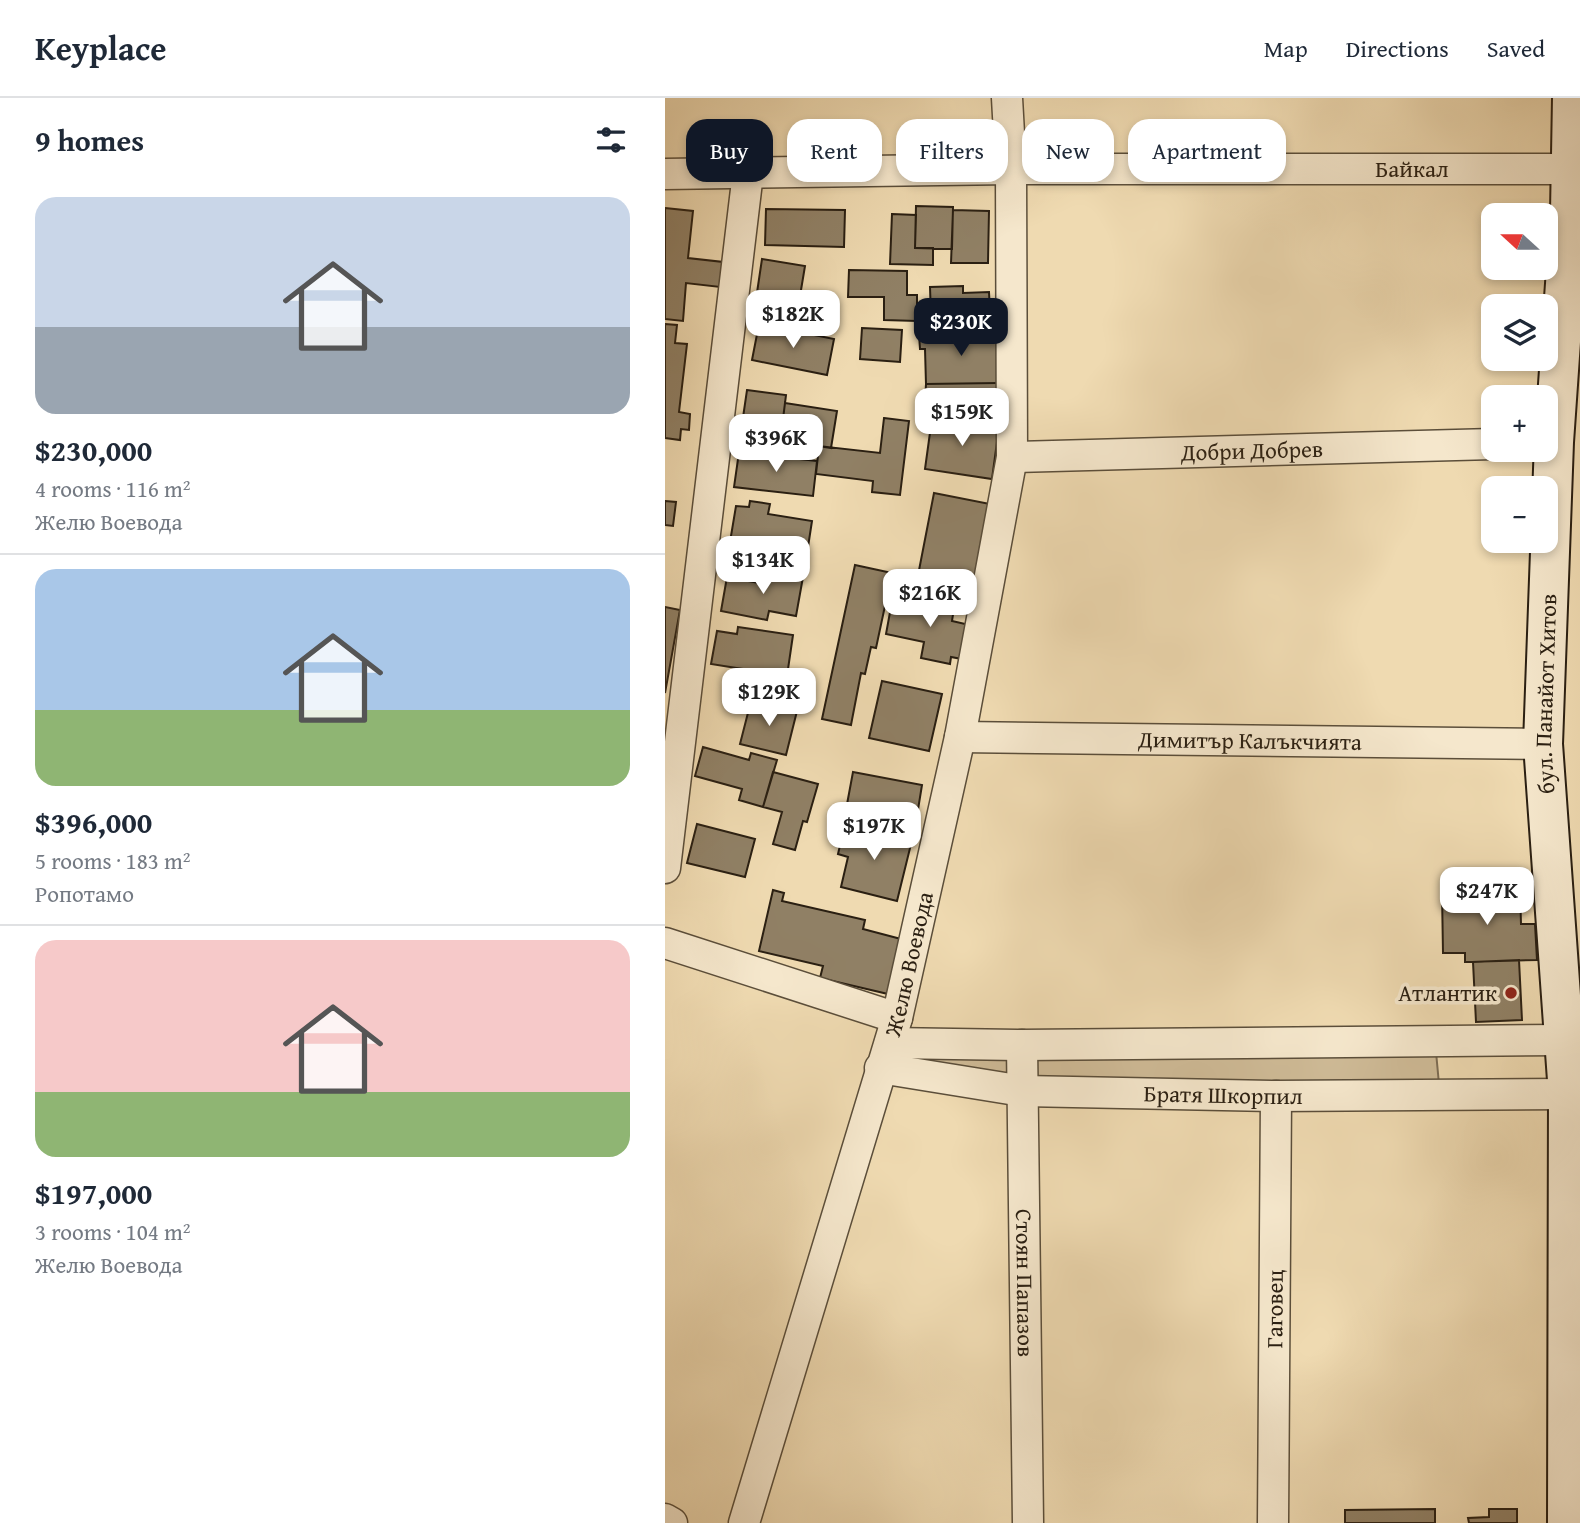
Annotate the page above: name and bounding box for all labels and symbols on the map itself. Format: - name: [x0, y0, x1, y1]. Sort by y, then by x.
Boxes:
- street label: Байкал: [1375, 152, 1449, 185]
- north arrow: [1481, 203, 1557, 280]
- pin: $182K: [744, 290, 842, 350]
- pin: $230K: [912, 299, 1010, 358]
- pin: $159K: [913, 388, 1011, 448]
- pin: $396K: [727, 414, 825, 474]
- street label: Добри Добрев: [1179, 432, 1323, 468]
- pin: $134K: [714, 536, 812, 596]
- pin: $216K: [881, 570, 979, 629]
- street label: бул. Панайот Хитов: [1526, 593, 1564, 795]
- pin: $129K: [720, 668, 818, 728]
- street label: Димитър Калъкчията: [1137, 722, 1362, 758]
- pin: $197K: [825, 802, 923, 862]
- pin: $247K: [1438, 868, 1536, 927]
- street label: Желю Воевода: [875, 888, 941, 1041]
- place label: Атлантик: [1398, 976, 1497, 1009]
- marker: Атлантик: [1503, 985, 1519, 1001]
- street label: Братя Шкорпил: [1143, 1076, 1303, 1112]
- street label: Стоян Папазов: [1008, 1209, 1043, 1357]
- street label: Гаговец: [1257, 1270, 1291, 1348]

